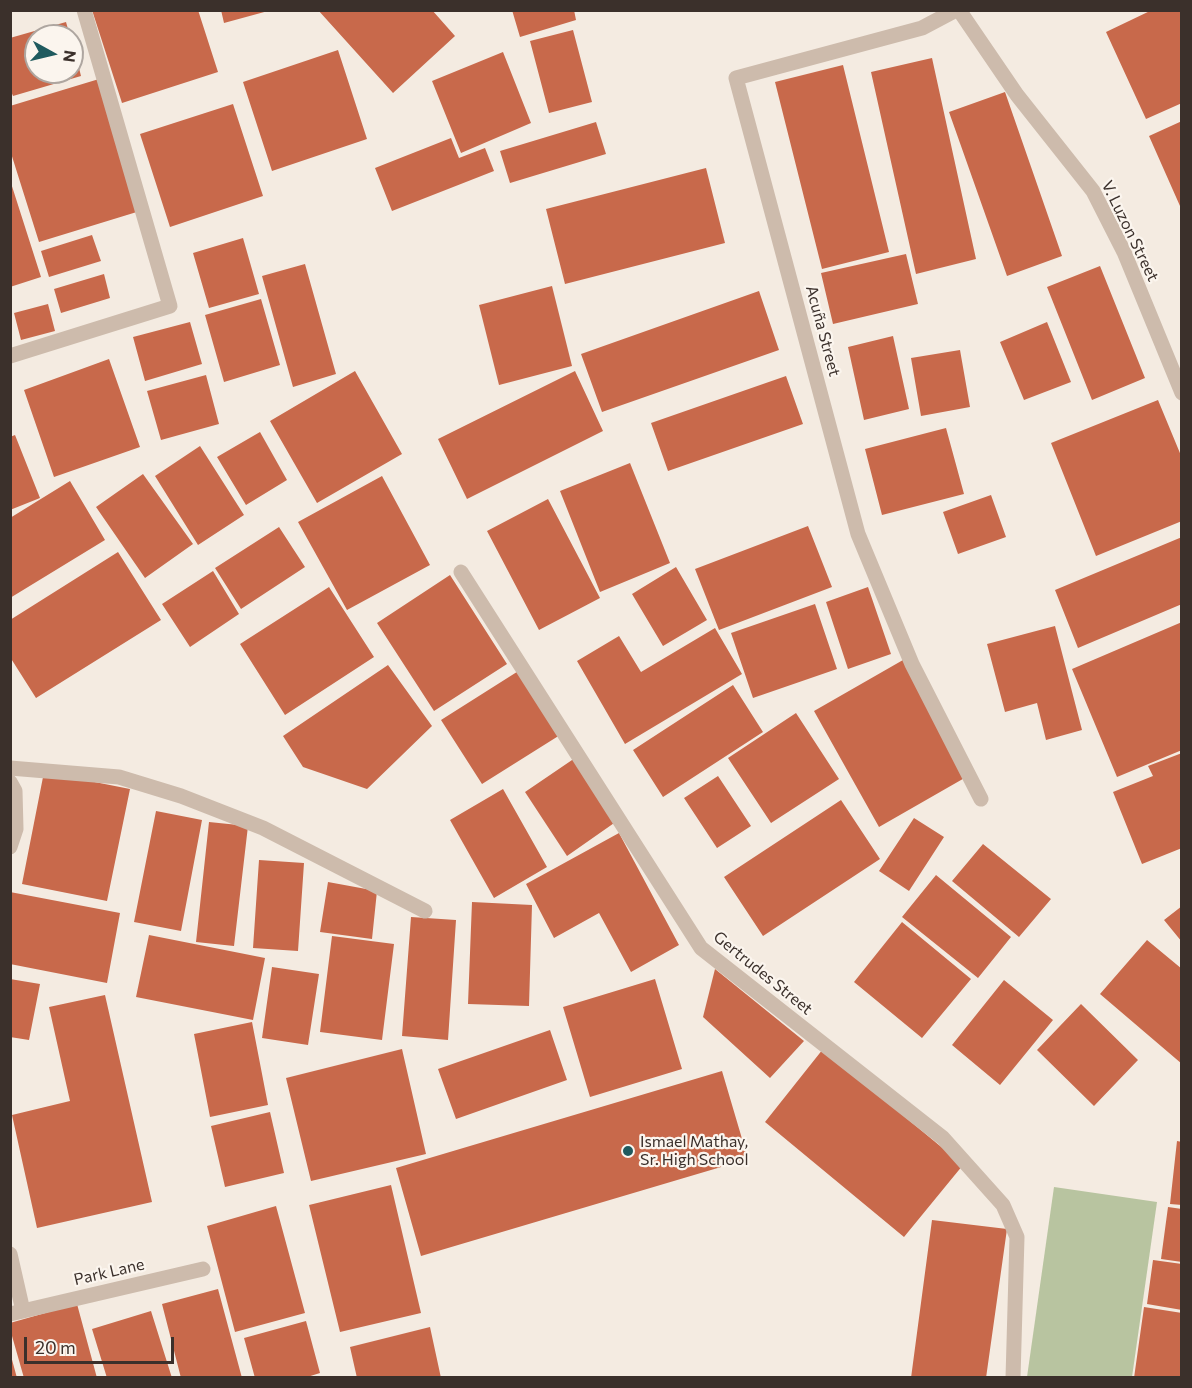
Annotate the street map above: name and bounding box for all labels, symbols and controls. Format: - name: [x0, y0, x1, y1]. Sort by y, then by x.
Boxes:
- north arrow: [24, 24, 84, 84]
- text: N: [60, 49, 81, 64]
- street label: V. Luzon Street: [1097, 177, 1163, 285]
- street label: Acuña Street: [802, 283, 844, 379]
- street label: Gertrudes Street: [710, 927, 816, 1019]
- place label: Ismael Mathay, Sr. High School: [640, 1132, 748, 1170]
- marker: Ismael Mathay, Sr. High School: [621, 1144, 635, 1158]
- street label: Park Lane: [72, 1255, 146, 1289]
- scale bar: [27, 1325, 177, 1363]
- text: 20 m: [35, 1336, 76, 1358]

